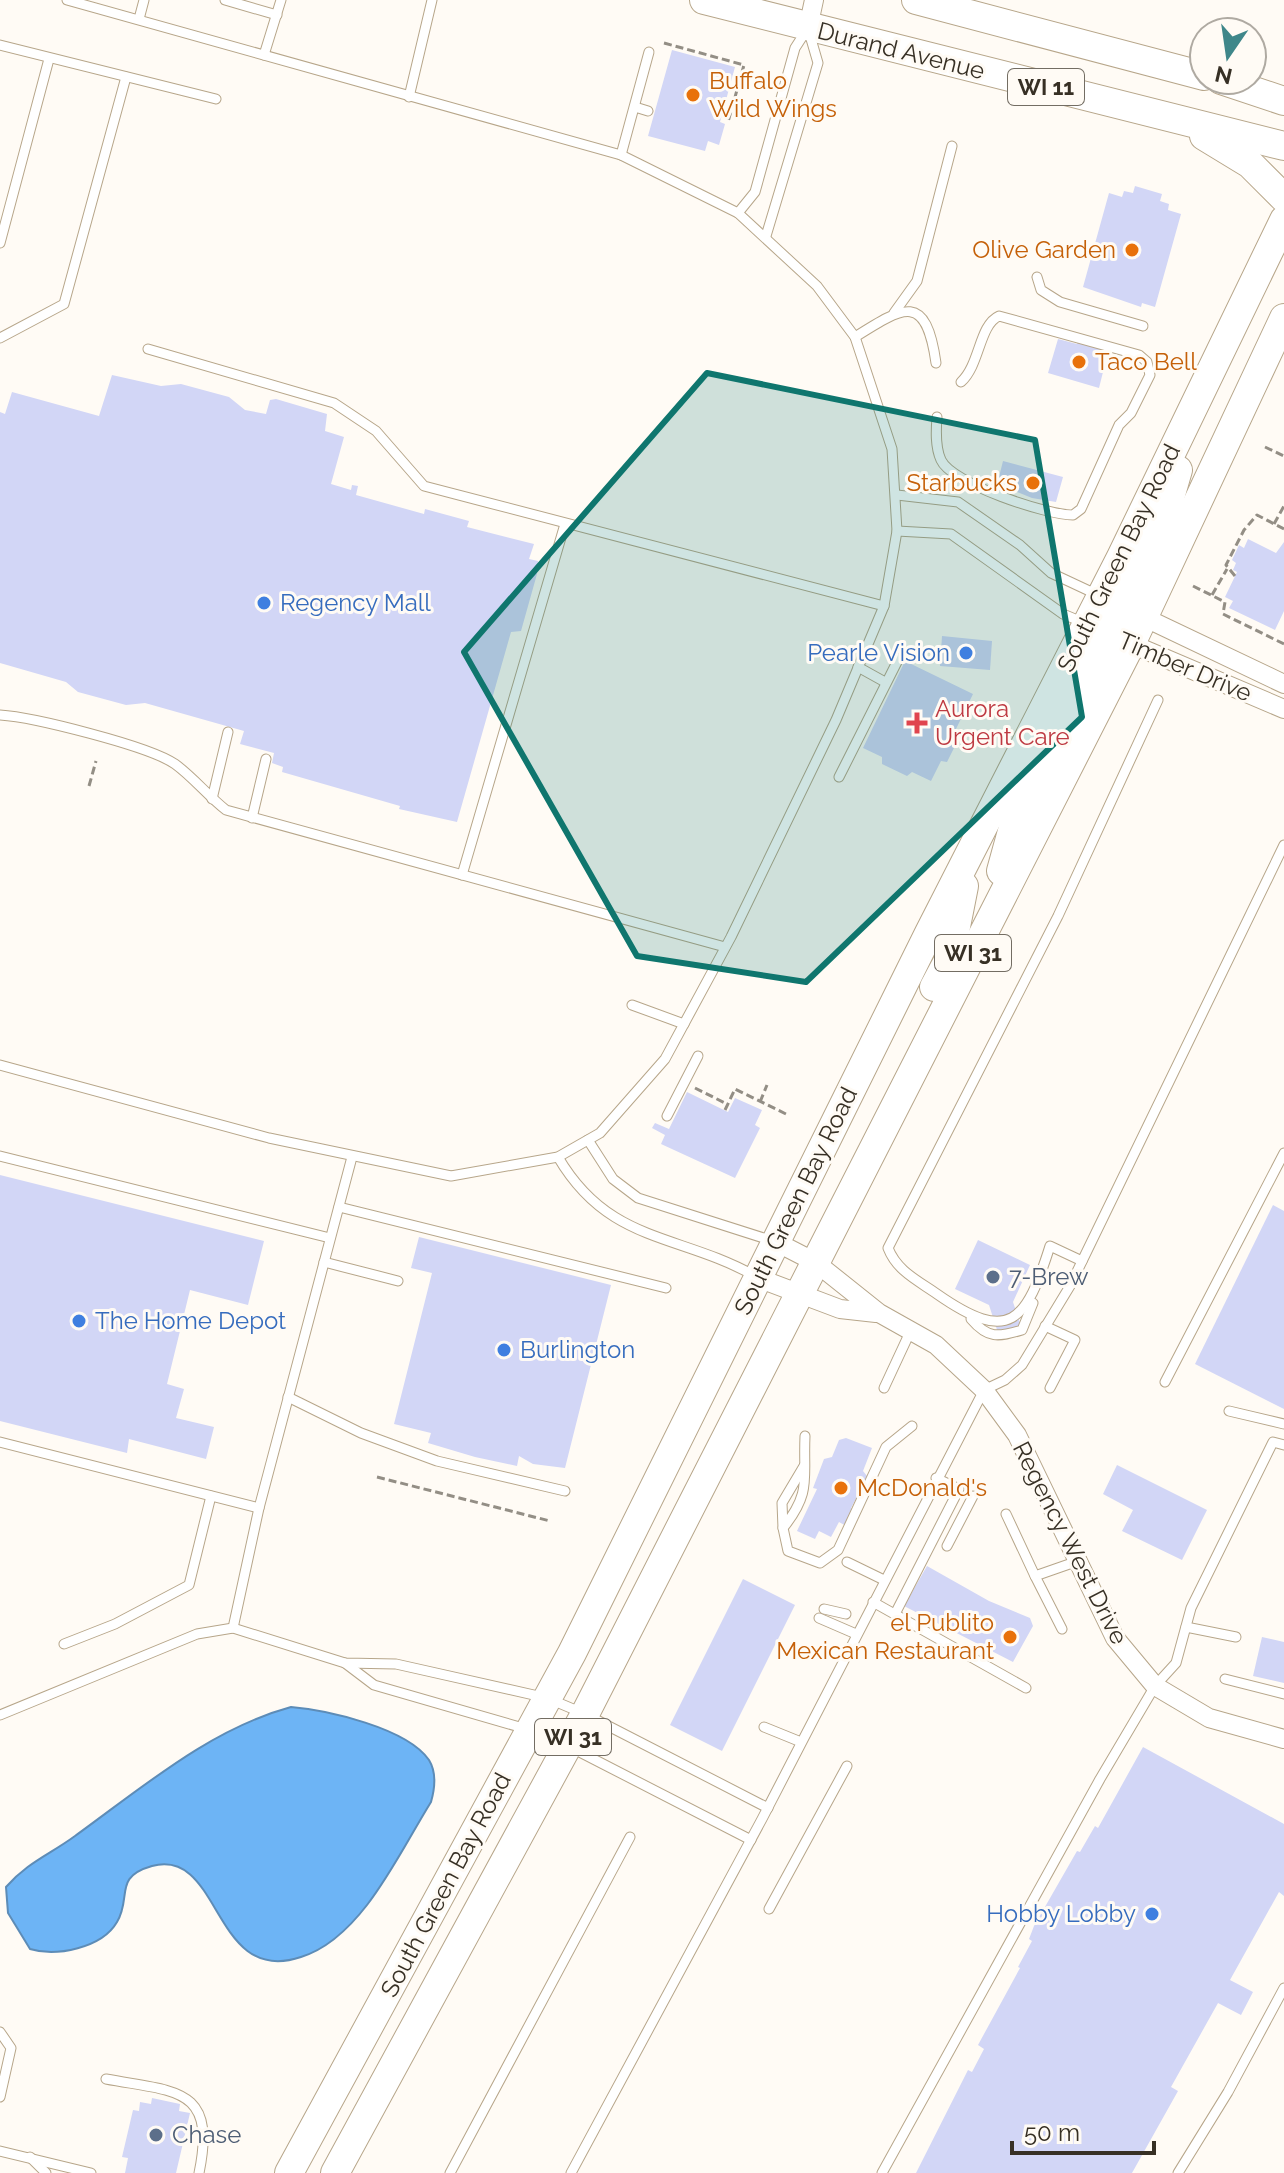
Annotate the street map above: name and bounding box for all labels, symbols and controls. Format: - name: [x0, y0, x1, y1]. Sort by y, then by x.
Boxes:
- street label: Durand Avenue: [814, 16, 988, 85]
- north arrow: [1188, 16, 1268, 96]
- text: N: [1212, 61, 1235, 90]
- place label: Buffalo Wild Wings: [709, 66, 837, 123]
- road number: WI 11: [1008, 69, 1084, 105]
- marker: Buffalo Wild Wings: [684, 86, 702, 104]
- place label: Olive Garden: [972, 235, 1116, 264]
- marker: Olive Garden: [1123, 241, 1141, 259]
- place label: Taco Bell: [1095, 347, 1197, 376]
- marker: Taco Bell: [1070, 353, 1088, 371]
- street label: South Green Bay Road: [1051, 439, 1186, 676]
- place label: Starbucks: [907, 468, 1017, 497]
- marker: Starbucks: [1024, 474, 1042, 492]
- place label: Regency Mall: [280, 588, 431, 617]
- marker: Regency Mall: [255, 594, 273, 612]
- street label: Timber Drive: [1114, 625, 1256, 708]
- place label: Pearle Vision: [807, 638, 950, 667]
- marker: Pearle Vision: [957, 644, 975, 662]
- place label: Aurora Urgent Care: [935, 694, 1070, 751]
- marker: Aurora Urgent Care: [906, 712, 928, 734]
- road number: WI 31: [935, 935, 1011, 971]
- street label: South Green Bay Road: [728, 1082, 863, 1319]
- place label: 7-Brew: [1009, 1262, 1089, 1291]
- marker: 7-Brew: [984, 1268, 1002, 1286]
- place label: The Home Depot: [95, 1306, 286, 1335]
- marker: The Home Depot: [70, 1312, 88, 1330]
- place label: Burlington: [520, 1335, 635, 1364]
- marker: Burlington: [495, 1341, 513, 1359]
- street label: Regency West Drive: [1007, 1437, 1134, 1649]
- place label: McDonald's: [857, 1473, 987, 1502]
- marker: McDonald's: [832, 1479, 850, 1497]
- place label: el Publito Mexican Restaurant: [776, 1608, 994, 1665]
- marker: el Publito Mexican Restaurant: [1001, 1628, 1019, 1646]
- road number: WI 31: [535, 1719, 611, 1755]
- street label: South Green Bay Road: [374, 1768, 517, 2002]
- place label: Hobby Lobby: [986, 1899, 1136, 1928]
- marker: Hobby Lobby: [1143, 1905, 1161, 1923]
- scale bar: [1012, 2105, 1154, 2155]
- text: 50 m: [1024, 2118, 1080, 2147]
- place label: Chase: [172, 2120, 241, 2149]
- marker: Chase: [147, 2126, 165, 2144]

